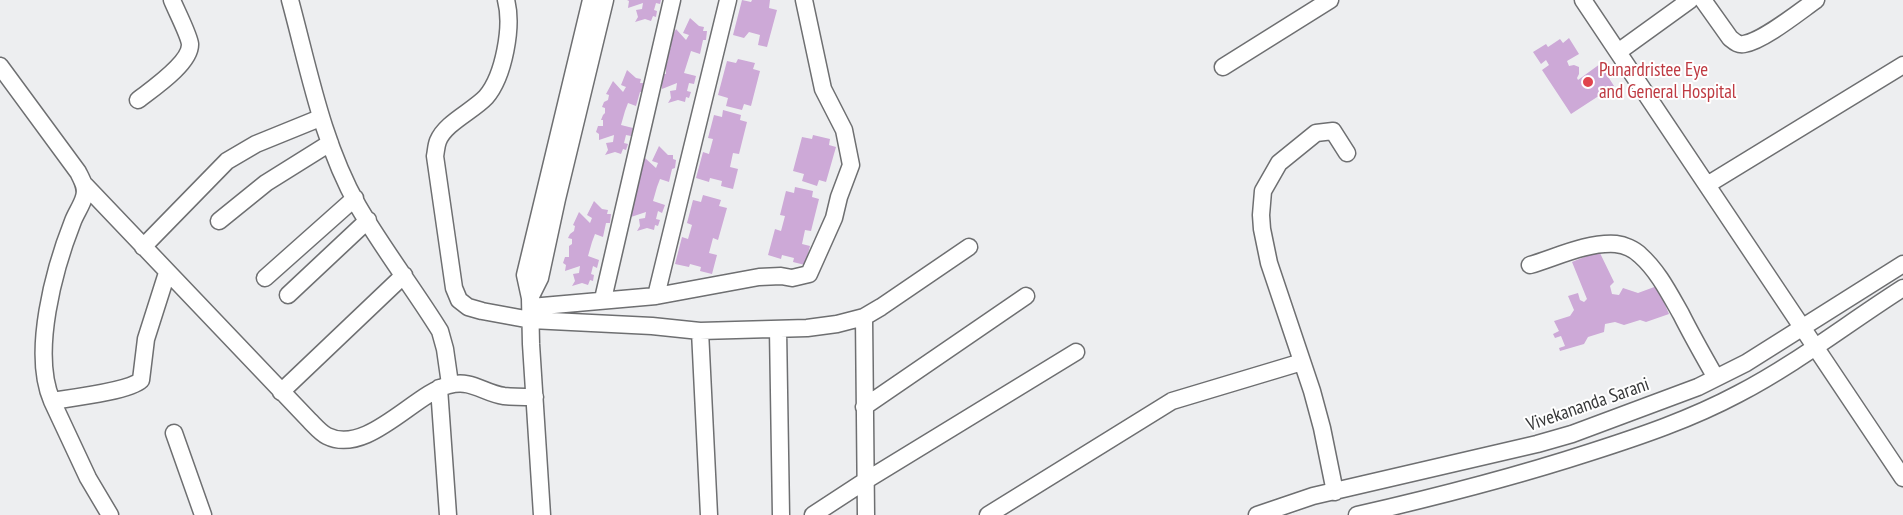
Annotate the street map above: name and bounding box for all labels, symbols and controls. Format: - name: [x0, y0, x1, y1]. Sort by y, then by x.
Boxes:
- place label: Punardristee Eye and General Hospital: [1599, 60, 1736, 104]
- marker: Punardristee Eye and General Hospital: [1581, 75, 1595, 89]
- street label: Vivekananda Sarani: [1524, 373, 1652, 437]

